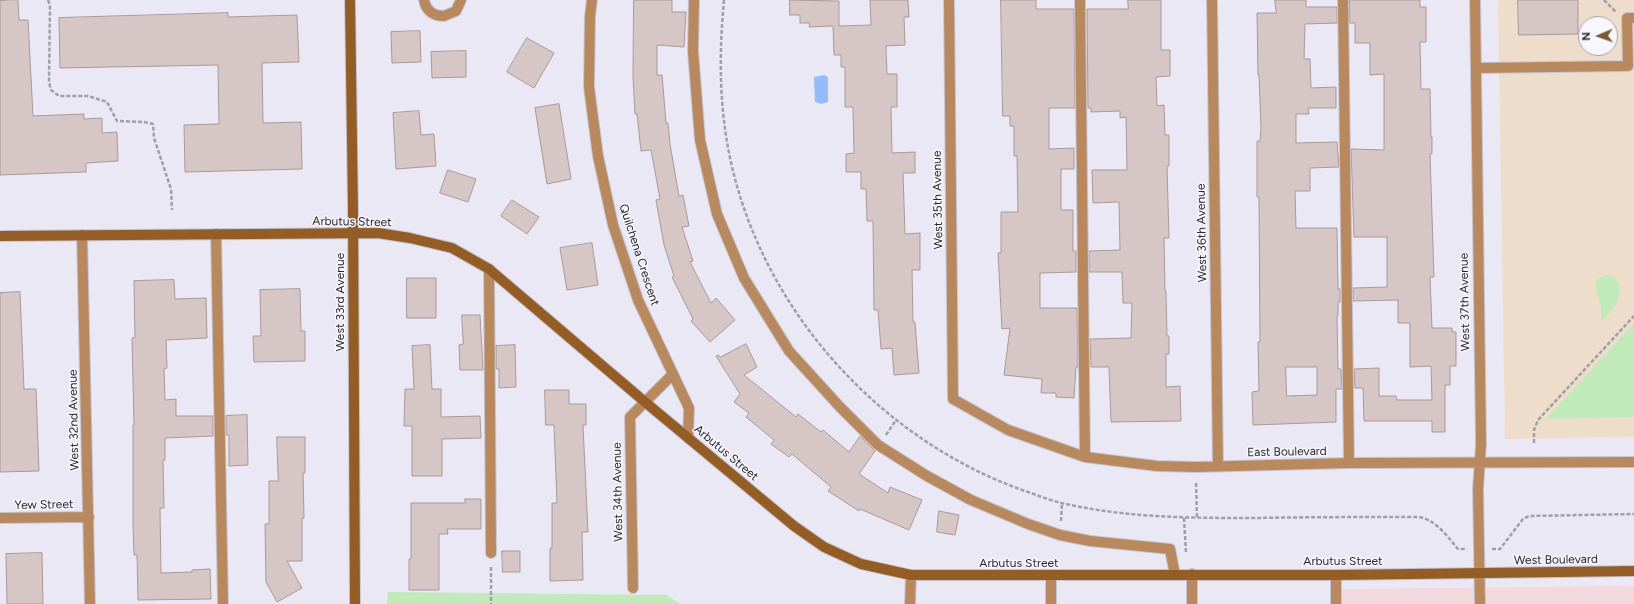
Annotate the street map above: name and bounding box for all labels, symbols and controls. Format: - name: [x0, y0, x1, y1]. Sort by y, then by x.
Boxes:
- north arrow: [1578, 16, 1618, 56]
- text: N: [1580, 32, 1593, 41]
- street label: West 35th Avenue: [930, 150, 946, 250]
- street label: West 36th Avenue: [1194, 183, 1210, 283]
- street label: Quilchena Crescent: [616, 202, 662, 308]
- street label: Arbutus Street: [312, 214, 392, 230]
- street label: West 33rd Avenue: [333, 253, 347, 351]
- street label: West 37th Avenue: [1457, 253, 1473, 351]
- street label: West 32nd Avenue: [66, 369, 82, 471]
- street label: Arbutus Street: [691, 422, 761, 484]
- street label: West 34th Avenue: [610, 442, 626, 542]
- street label: East Boulevard: [1247, 444, 1327, 460]
- street label: Yew Street: [14, 497, 74, 513]
- street label: West Boulevard: [1514, 552, 1598, 568]
- street label: Arbutus Street: [1303, 554, 1383, 568]
- street label: Arbutus Street: [979, 556, 1059, 570]

